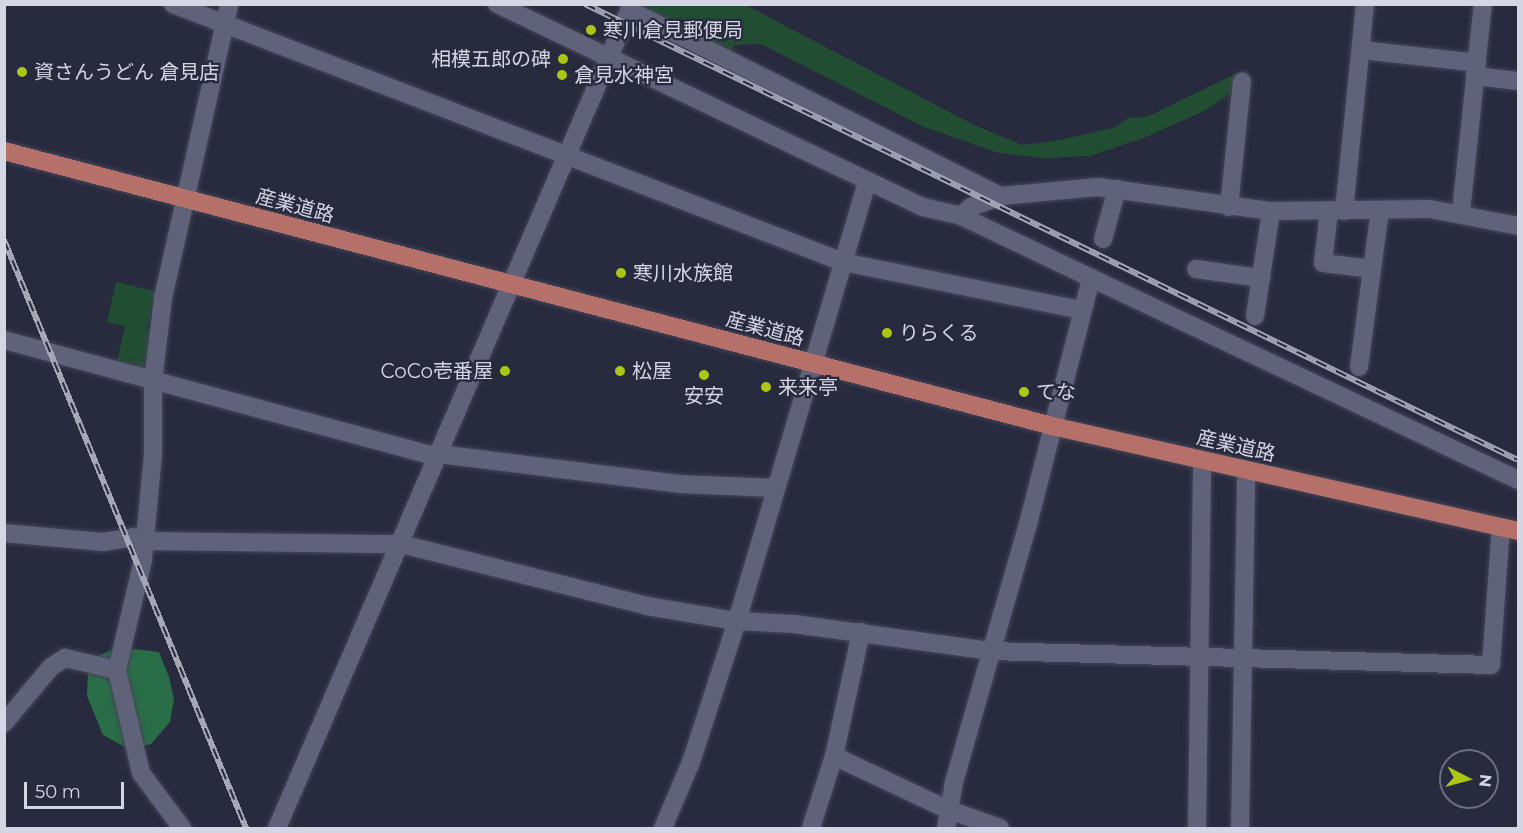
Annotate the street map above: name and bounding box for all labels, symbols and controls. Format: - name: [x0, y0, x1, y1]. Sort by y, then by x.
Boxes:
- place label: 寒川倉見郵便局: [603, 18, 743, 42]
- marker: 寒川倉見郵便局: [584, 23, 598, 37]
- place label: 相模五郎の碑: [431, 47, 551, 71]
- marker: 相模五郎の碑: [556, 52, 570, 66]
- place label: 資さんうどん 倉見店: [34, 60, 219, 84]
- place label: 倉見水神宮: [574, 63, 674, 87]
- marker: 資さんうどん 倉見店: [15, 65, 29, 79]
- marker: 倉見水神宮: [555, 68, 569, 82]
- street label: 産業道路: [253, 184, 337, 228]
- place label: 寒川水族館: [633, 261, 733, 285]
- marker: 寒川水族館: [614, 266, 628, 280]
- street label: 産業道路: [723, 307, 807, 351]
- place label: りらくる: [899, 321, 979, 345]
- marker: りらくる: [880, 326, 894, 340]
- place label: CoCo壱番屋: [380, 359, 493, 383]
- place label: 松屋: [632, 359, 672, 383]
- marker: CoCo壱番屋: [498, 364, 512, 378]
- marker: 松屋: [613, 364, 627, 378]
- marker: 安安: [697, 368, 711, 382]
- place label: 来来亭: [778, 375, 838, 399]
- marker: 来来亭: [759, 380, 773, 394]
- place label: てな: [1036, 380, 1076, 404]
- place label: 安安: [684, 384, 724, 408]
- marker: てな: [1017, 385, 1031, 399]
- street label: 産業道路: [1194, 425, 1278, 467]
- north arrow: [1439, 749, 1499, 809]
- scale bar: [27, 770, 128, 808]
- text: N: [1475, 773, 1496, 788]
- text: 50 m: [35, 781, 81, 803]

